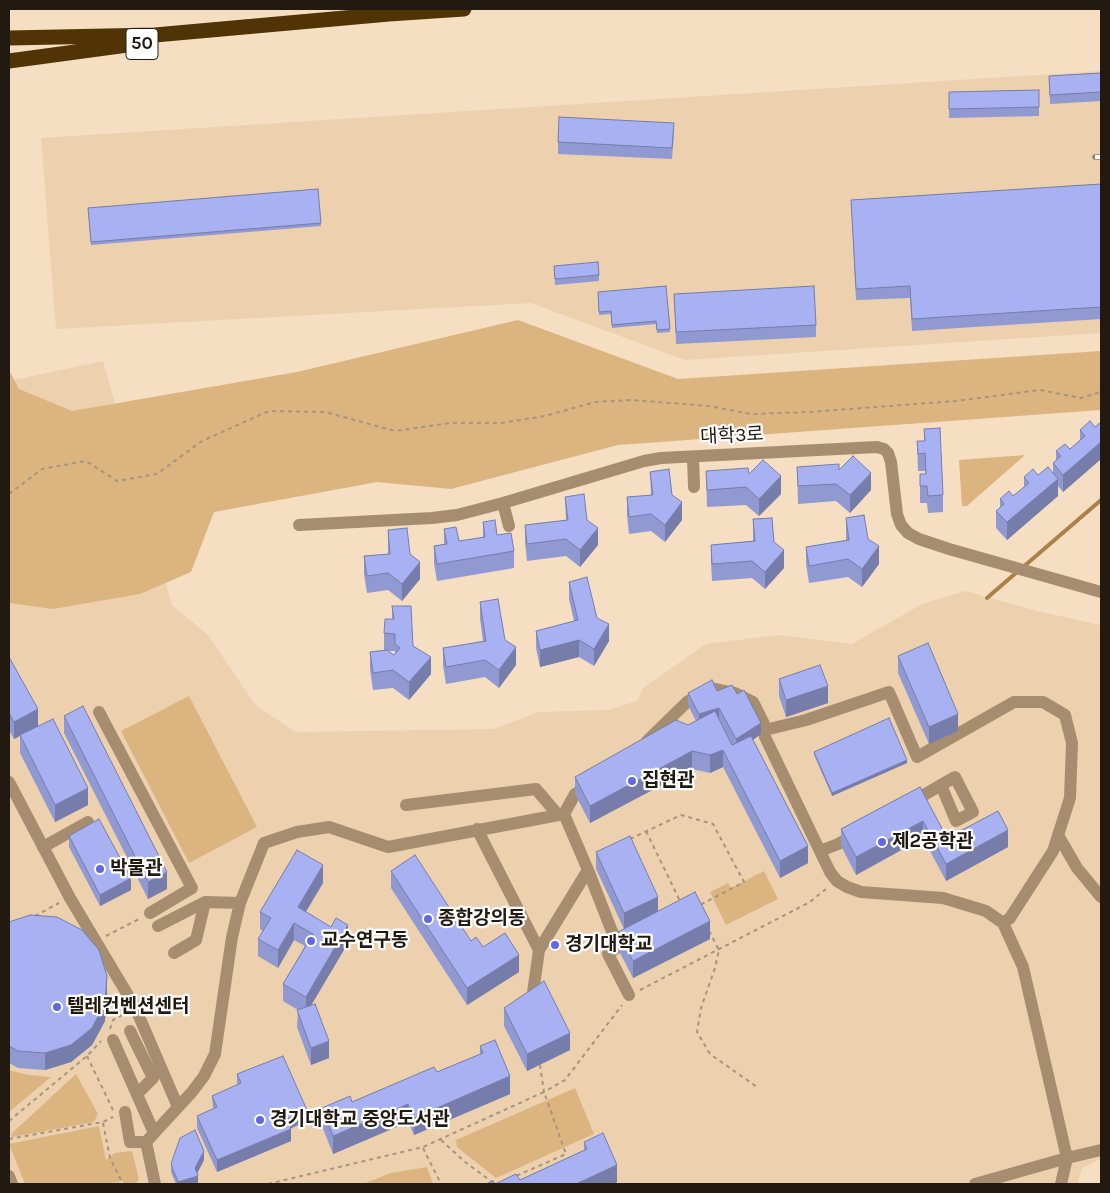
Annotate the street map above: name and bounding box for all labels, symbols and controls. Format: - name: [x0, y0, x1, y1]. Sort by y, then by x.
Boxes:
- road number: 50: [126, 29, 158, 60]
- street label: 대학3로: [700, 423, 764, 449]
- place label: 집현관: [642, 770, 694, 792]
- marker: 집현관: [626, 775, 638, 787]
- place label: 제2공학관: [892, 831, 973, 853]
- marker: 제2공학관: [876, 836, 888, 848]
- place label: 박물관: [110, 858, 162, 880]
- marker: 박물관: [94, 863, 106, 875]
- place label: 종합강의동: [438, 908, 525, 930]
- marker: 종합강의동: [422, 913, 434, 925]
- place label: 교수연구동: [321, 930, 408, 952]
- place label: 경기대학교: [565, 934, 652, 956]
- marker: 교수연구동: [305, 935, 317, 947]
- marker: 경기대학교: [549, 939, 561, 951]
- place label: 텔레컨벤션센터: [67, 996, 189, 1018]
- marker: 텔레컨벤션센터: [51, 1001, 63, 1013]
- place label: 경기대학교 중앙도서관: [270, 1109, 450, 1131]
- marker: 경기대학교 중앙도서관: [254, 1114, 266, 1126]

